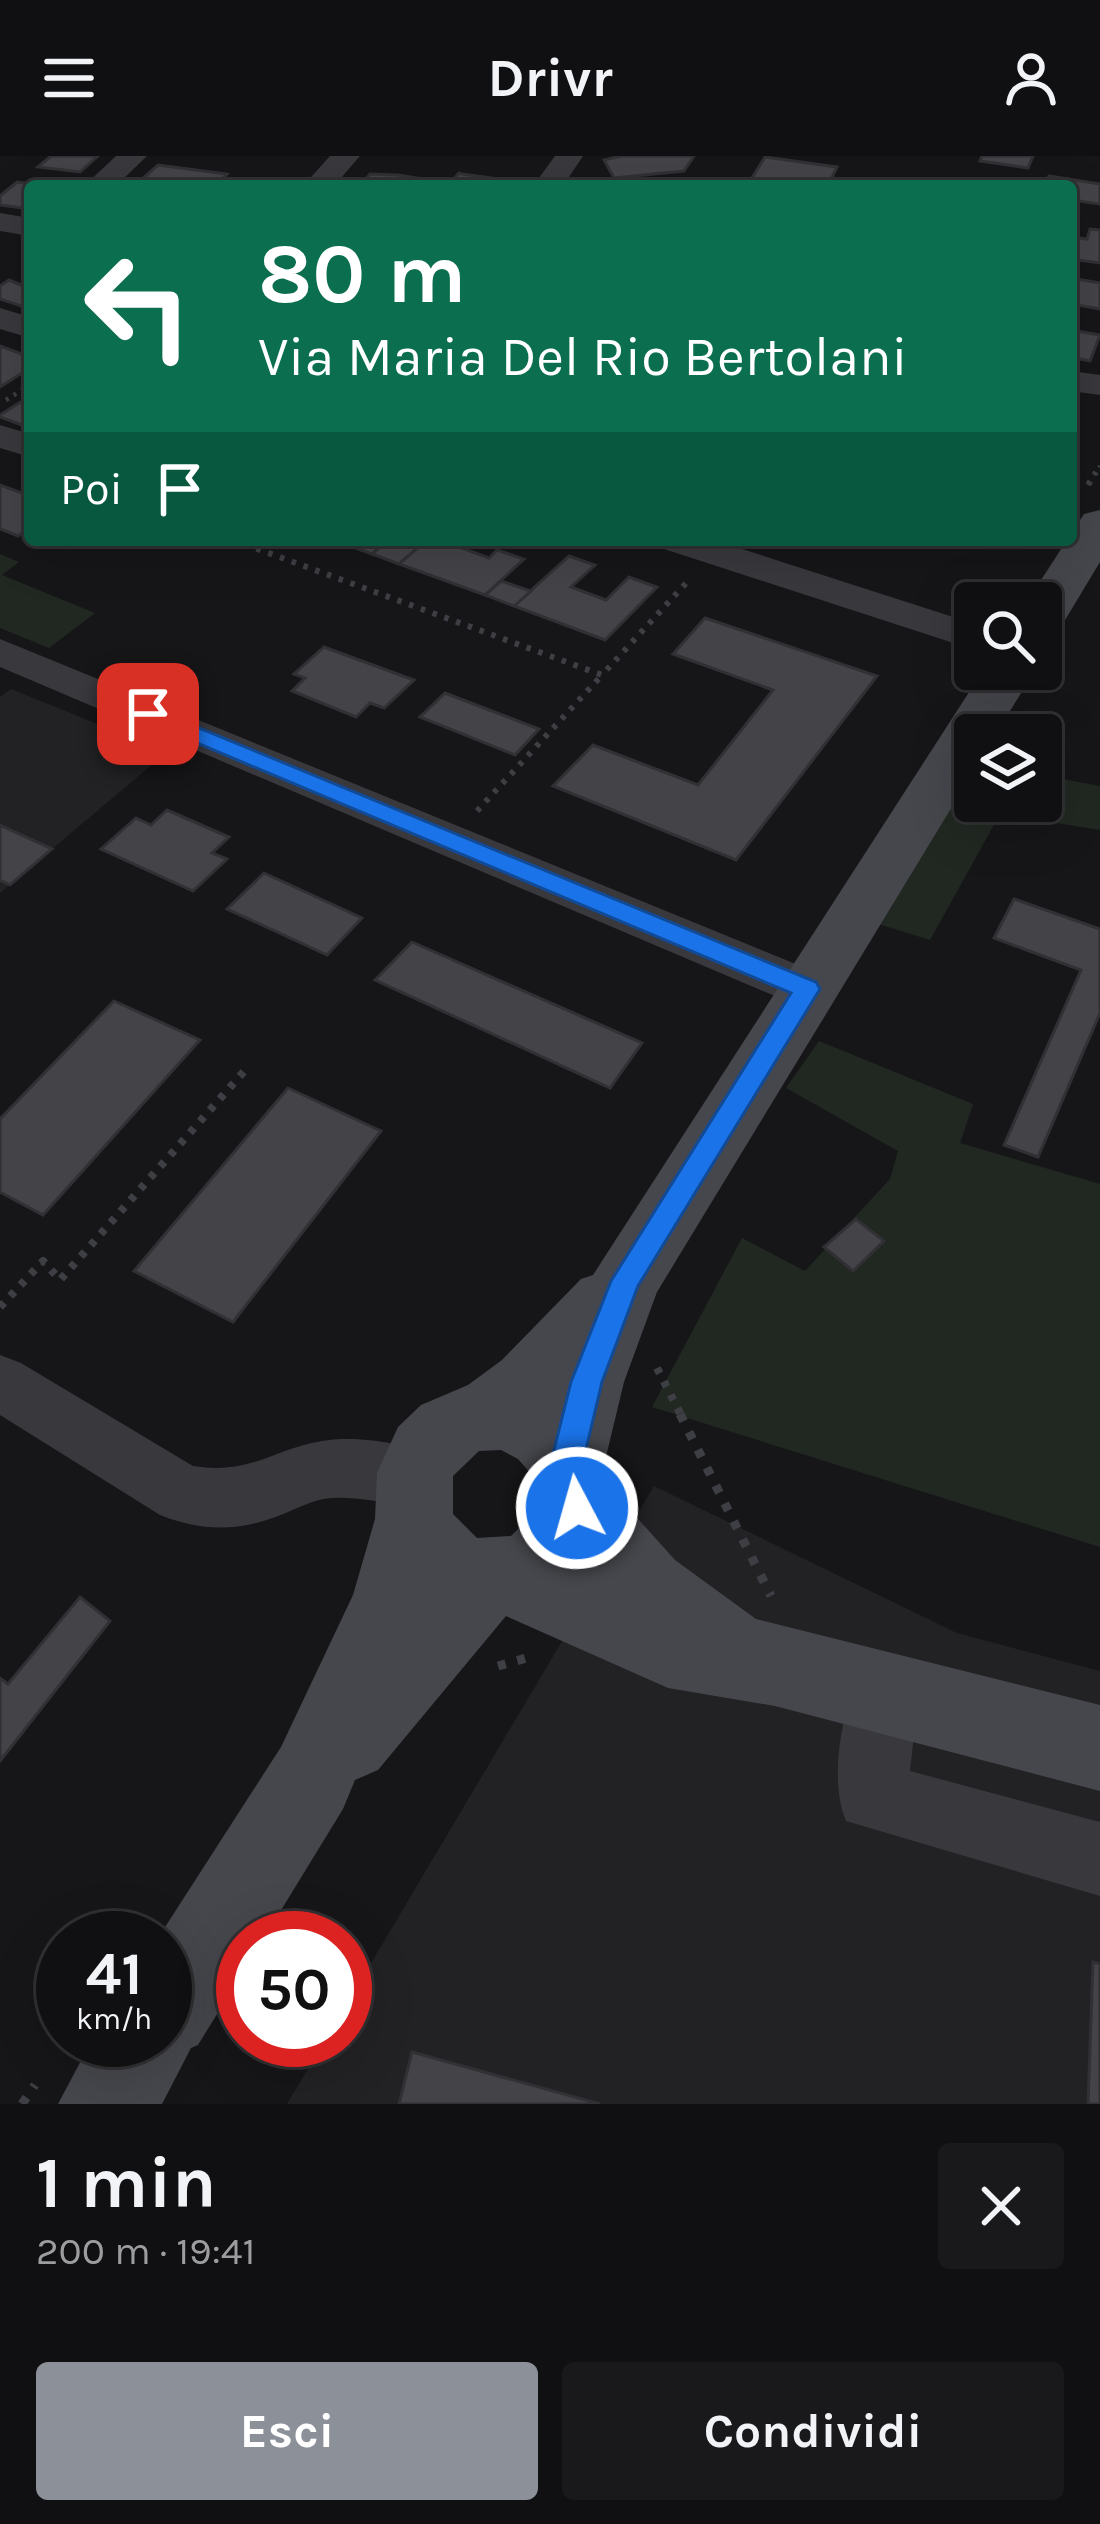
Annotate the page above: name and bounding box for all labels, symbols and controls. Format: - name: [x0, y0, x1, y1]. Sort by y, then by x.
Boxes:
- icon: menu: [36, 45, 102, 111]
- icon: person: [998, 45, 1064, 111]
- text: Drivr: [487, 46, 613, 110]
- text: 80 m: [258, 225, 466, 323]
- icon: left: [60, 228, 216, 384]
- text: Via Maria Del Rio Bertolani: [258, 325, 908, 389]
- icon: arrive: [147, 456, 213, 522]
- text: Poi: [60, 463, 123, 515]
- map controls: [954, 582, 1062, 822]
- button: search: [954, 582, 1062, 690]
- pin: [97, 663, 199, 765]
- icon: arrive: [115, 681, 181, 747]
- button: layers: [954, 714, 1062, 822]
- position arrow: [514, 1445, 640, 1571]
- speed limit sign: 50: [216, 1911, 372, 2067]
- text: 41: [85, 1939, 143, 2009]
- text: km/h: [76, 2001, 152, 2037]
- text: 1 min: [36, 2141, 217, 2225]
- button: close: [938, 2143, 1064, 2269]
- text: 200 m · 19:41: [36, 2228, 255, 2274]
- button: Esci: [36, 2362, 538, 2500]
- button: Condividi: [562, 2362, 1064, 2500]

